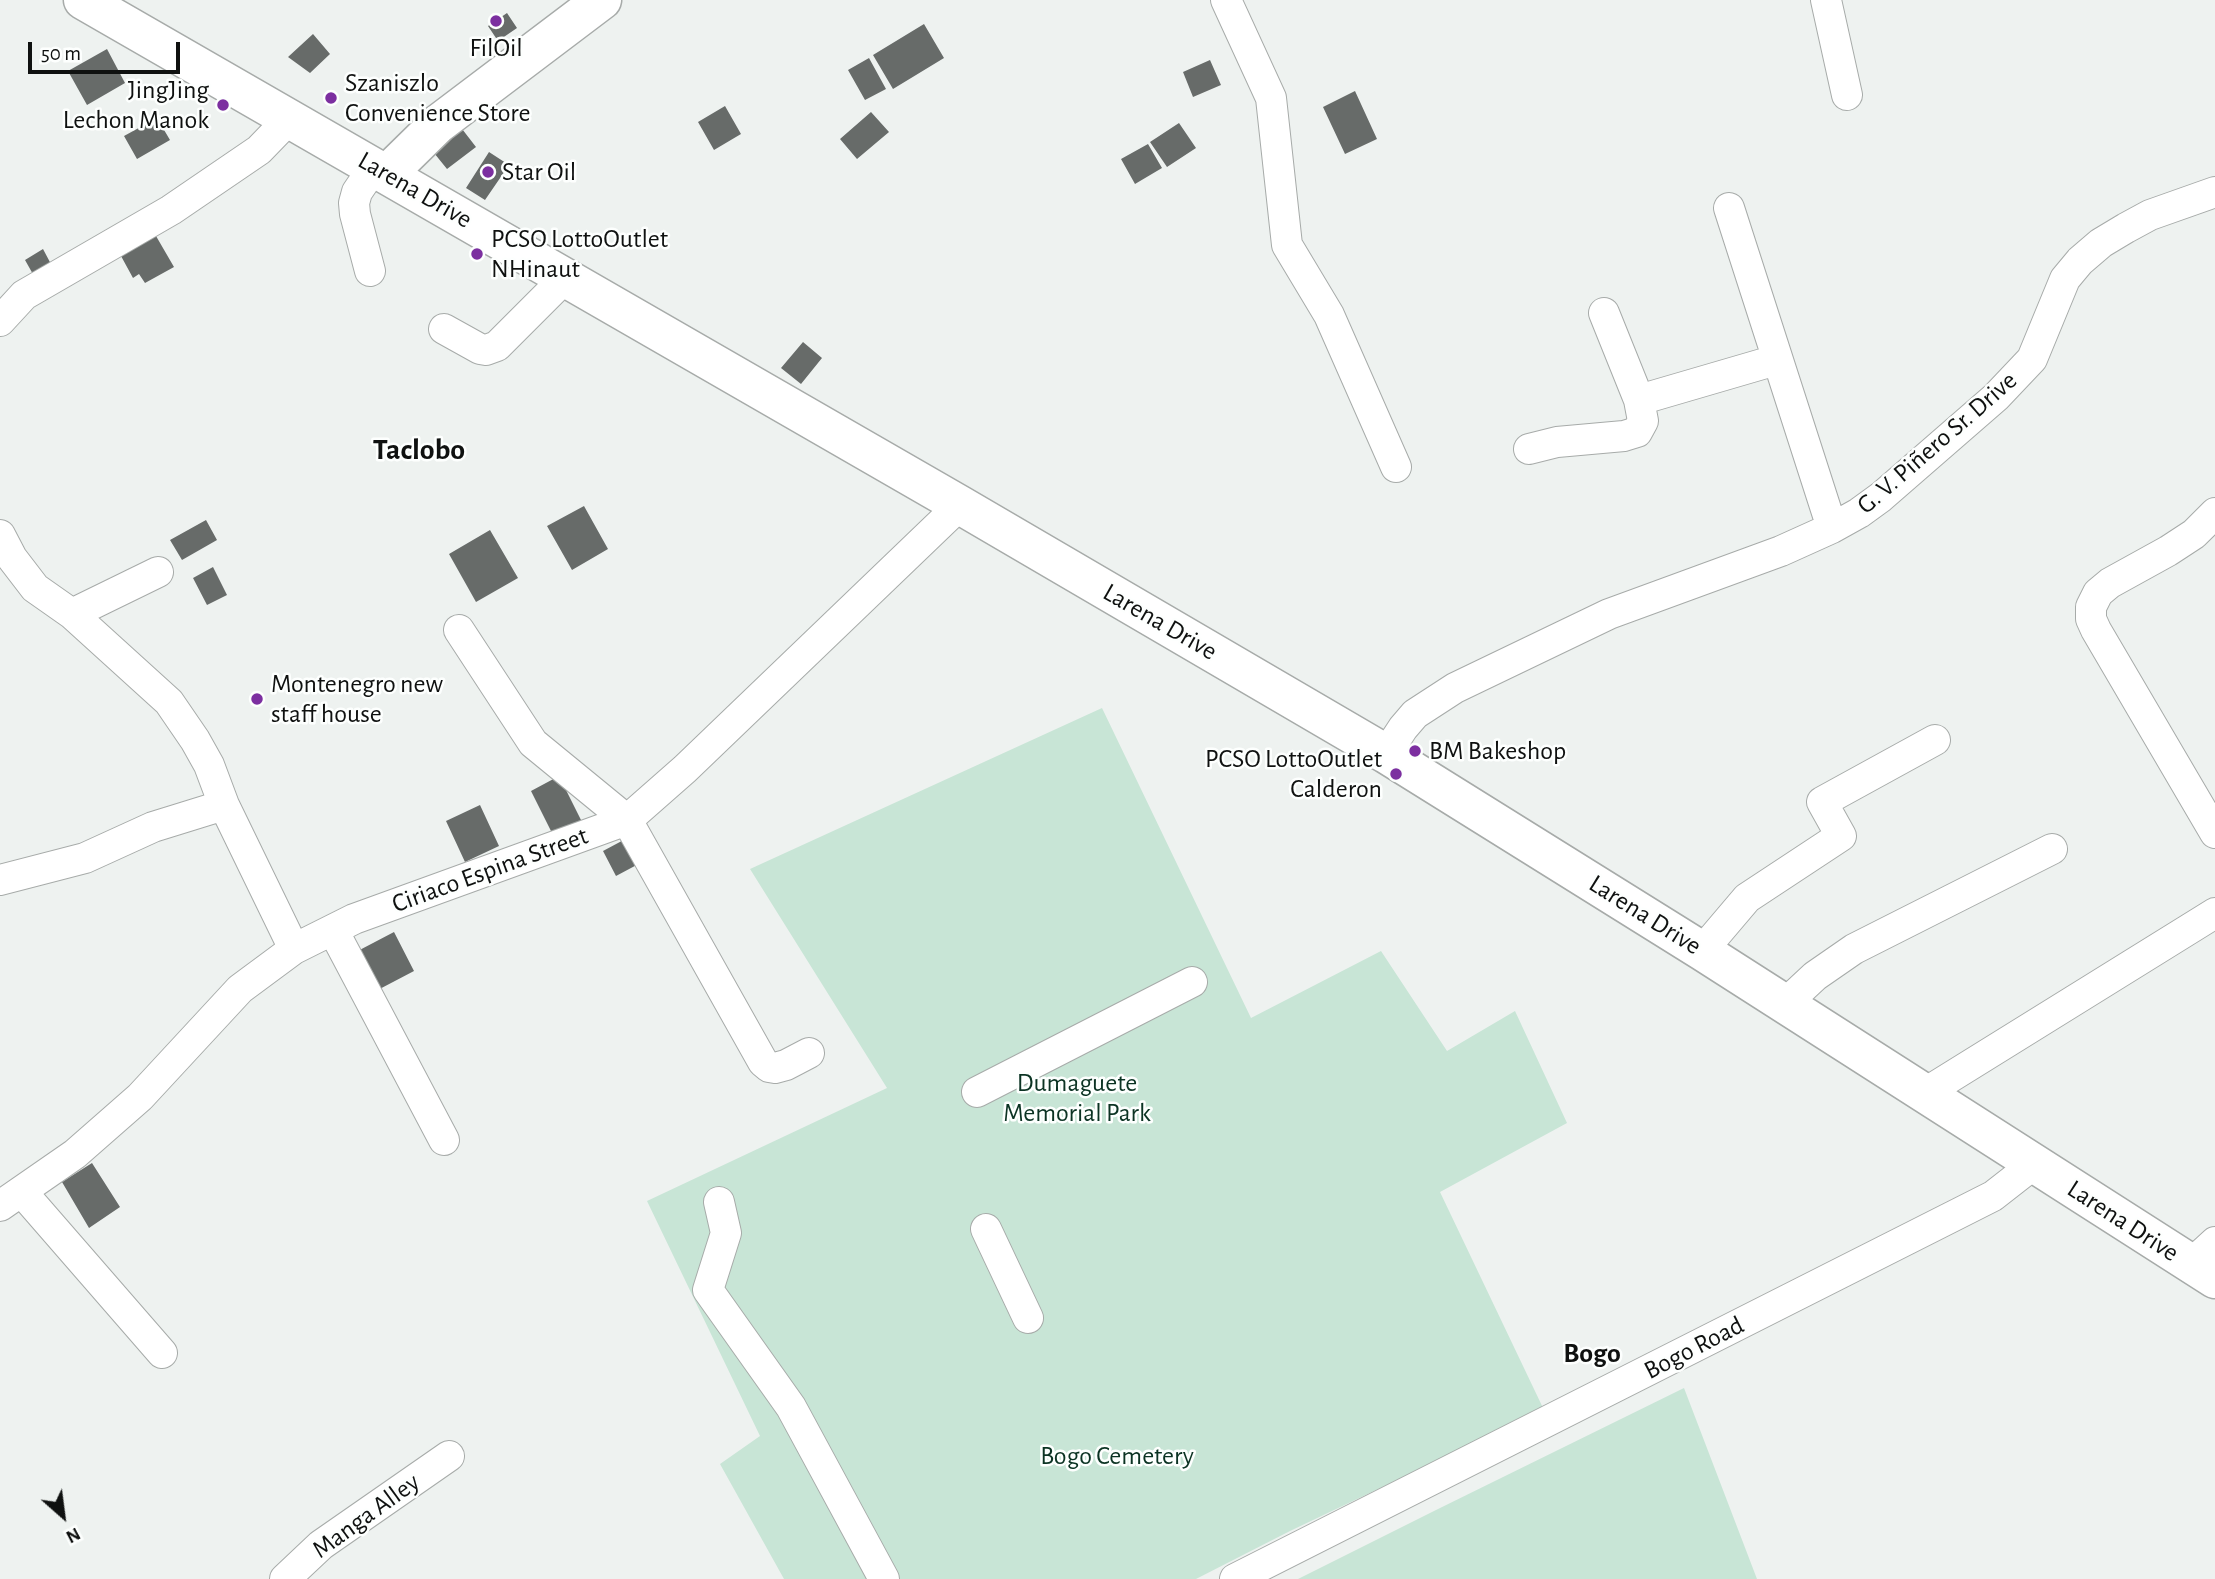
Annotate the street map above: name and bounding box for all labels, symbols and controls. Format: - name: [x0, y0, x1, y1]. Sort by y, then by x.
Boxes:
- marker: FilOil: [488, 13, 504, 29]
- scale bar: [32, 28, 184, 72]
- place label: FilOil: [469, 32, 523, 64]
- text: 50 m: [41, 43, 81, 64]
- place label: Szaniszlo Convenience Store: [345, 67, 531, 128]
- place label: JingJing Lechon Manok: [63, 74, 209, 136]
- marker: Szaniszlo Convenience Store: [323, 90, 339, 106]
- marker: JingJing Lechon Manok: [215, 97, 231, 113]
- street label: Larena Drive: [352, 145, 478, 235]
- place label: Star Oil: [502, 156, 576, 188]
- marker: Star Oil: [480, 164, 496, 180]
- place label: PCSO LottoOutlet NHinaut: [491, 223, 668, 284]
- marker: PCSO LottoOutlet NHinaut: [469, 246, 485, 262]
- street label: G. V. Piñero Sr. Drive: [1851, 365, 2023, 521]
- district label: Taclobo: [373, 432, 465, 468]
- street label: Larena Drive: [1097, 577, 1223, 667]
- place label: Montenegro new staff house: [271, 668, 443, 730]
- marker: Montenegro new staff house: [249, 691, 265, 707]
- place label: BM Bakeshop: [1429, 735, 1566, 767]
- place label: PCSO LottoOutlet Calderon: [1205, 743, 1382, 804]
- marker: BM Bakeshop: [1407, 743, 1423, 759]
- marker: PCSO LottoOutlet Calderon: [1388, 766, 1404, 782]
- street label: Ciriaco Espina Street: [388, 820, 592, 920]
- street label: Larena Drive: [1583, 868, 1707, 962]
- park label: Dumaguete Memorial Park: [1003, 1067, 1151, 1128]
- street label: Larena Drive: [2061, 1173, 2185, 1269]
- street label: Bogo Road: [1639, 1310, 1749, 1386]
- district label: Bogo: [1563, 1337, 1621, 1371]
- park label: Bogo Cemetery: [1040, 1440, 1194, 1472]
- street label: Manga Alley: [306, 1467, 426, 1565]
- north arrow: [28, 1481, 98, 1551]
- text: N: [63, 1523, 83, 1546]

